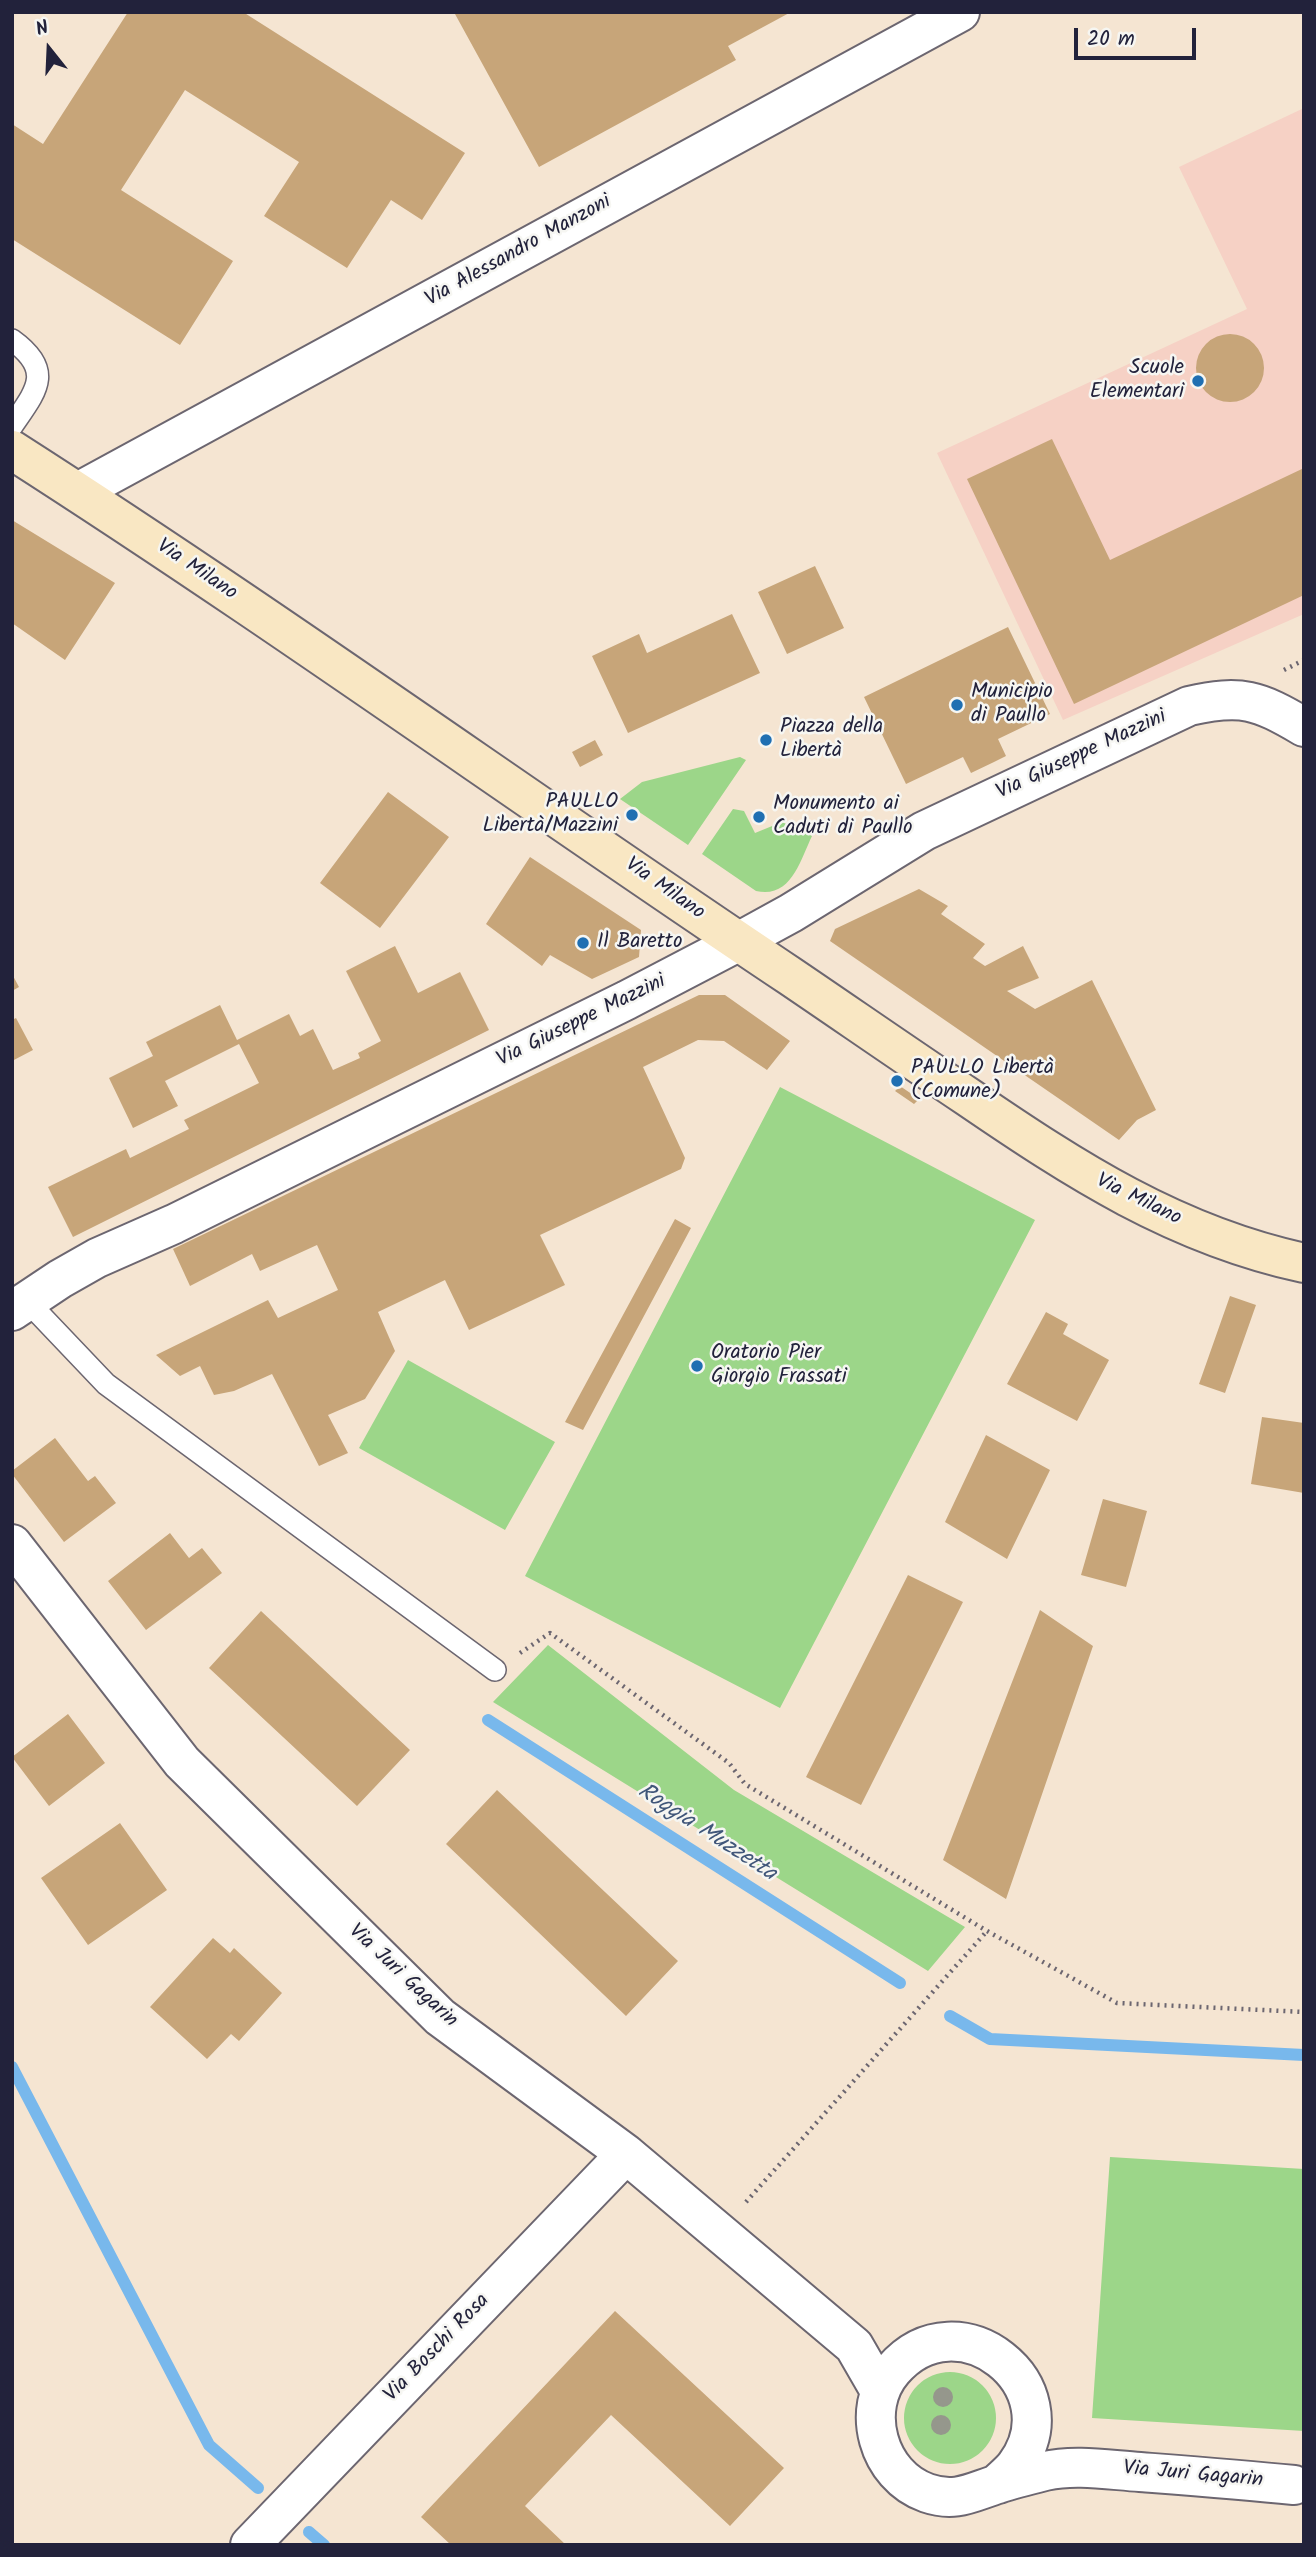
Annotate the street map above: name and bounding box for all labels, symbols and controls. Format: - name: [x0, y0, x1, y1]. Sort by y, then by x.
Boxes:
- text: N: [32, 13, 53, 45]
- north arrow: [14, 14, 84, 84]
- scale bar: [1078, 14, 1200, 58]
- text: 20 m: [1087, 23, 1135, 56]
- street label: Via Alessandro Manzoni: [422, 190, 616, 314]
- place label: Scuole Elementari: [1090, 356, 1184, 406]
- marker: Scuole Elementari: [1190, 373, 1206, 389]
- street label: Via Milano: [151, 535, 241, 607]
- place label: Municipio di Paullo: [971, 680, 1053, 730]
- marker: Municipio di Paullo: [949, 697, 965, 713]
- street label: Via Giuseppe Mazzini: [993, 706, 1171, 806]
- place label: Piazza della Libertà: [780, 715, 883, 765]
- marker: Piazza della Libertà: [758, 732, 774, 748]
- place label: PAULLO Libertà/Mazzini: [483, 790, 618, 840]
- place label: Monumento ai Caduti di Paullo: [773, 792, 913, 842]
- marker: PAULLO Libertà/Mazzini: [624, 807, 640, 823]
- marker: Monumento ai Caduti di Paullo: [751, 809, 767, 825]
- street label: Via Milano: [619, 853, 709, 927]
- place label: Il Baretto: [597, 930, 682, 956]
- marker: Il Baretto: [575, 935, 591, 951]
- street label: Via Giuseppe Mazzini: [493, 970, 671, 1074]
- place label: PAULLO Libertà (Comune): [911, 1056, 1054, 1106]
- marker: PAULLO Libertà (Comune): [889, 1073, 905, 1089]
- street label: Via Milano: [1091, 1170, 1185, 1232]
- place label: Oratorio Pier Giorgio Frassati: [711, 1341, 847, 1391]
- marker: Oratorio Pier Giorgio Frassati: [689, 1358, 705, 1374]
- water label: Roggia Muzzetta: [632, 1779, 780, 1889]
- street label: Via Juri Gagarin: [342, 1920, 462, 2034]
- street label: Via Boschi Rosa: [380, 2290, 496, 2408]
- street label: Via Juri Gagarin: [1122, 2457, 1264, 2495]

